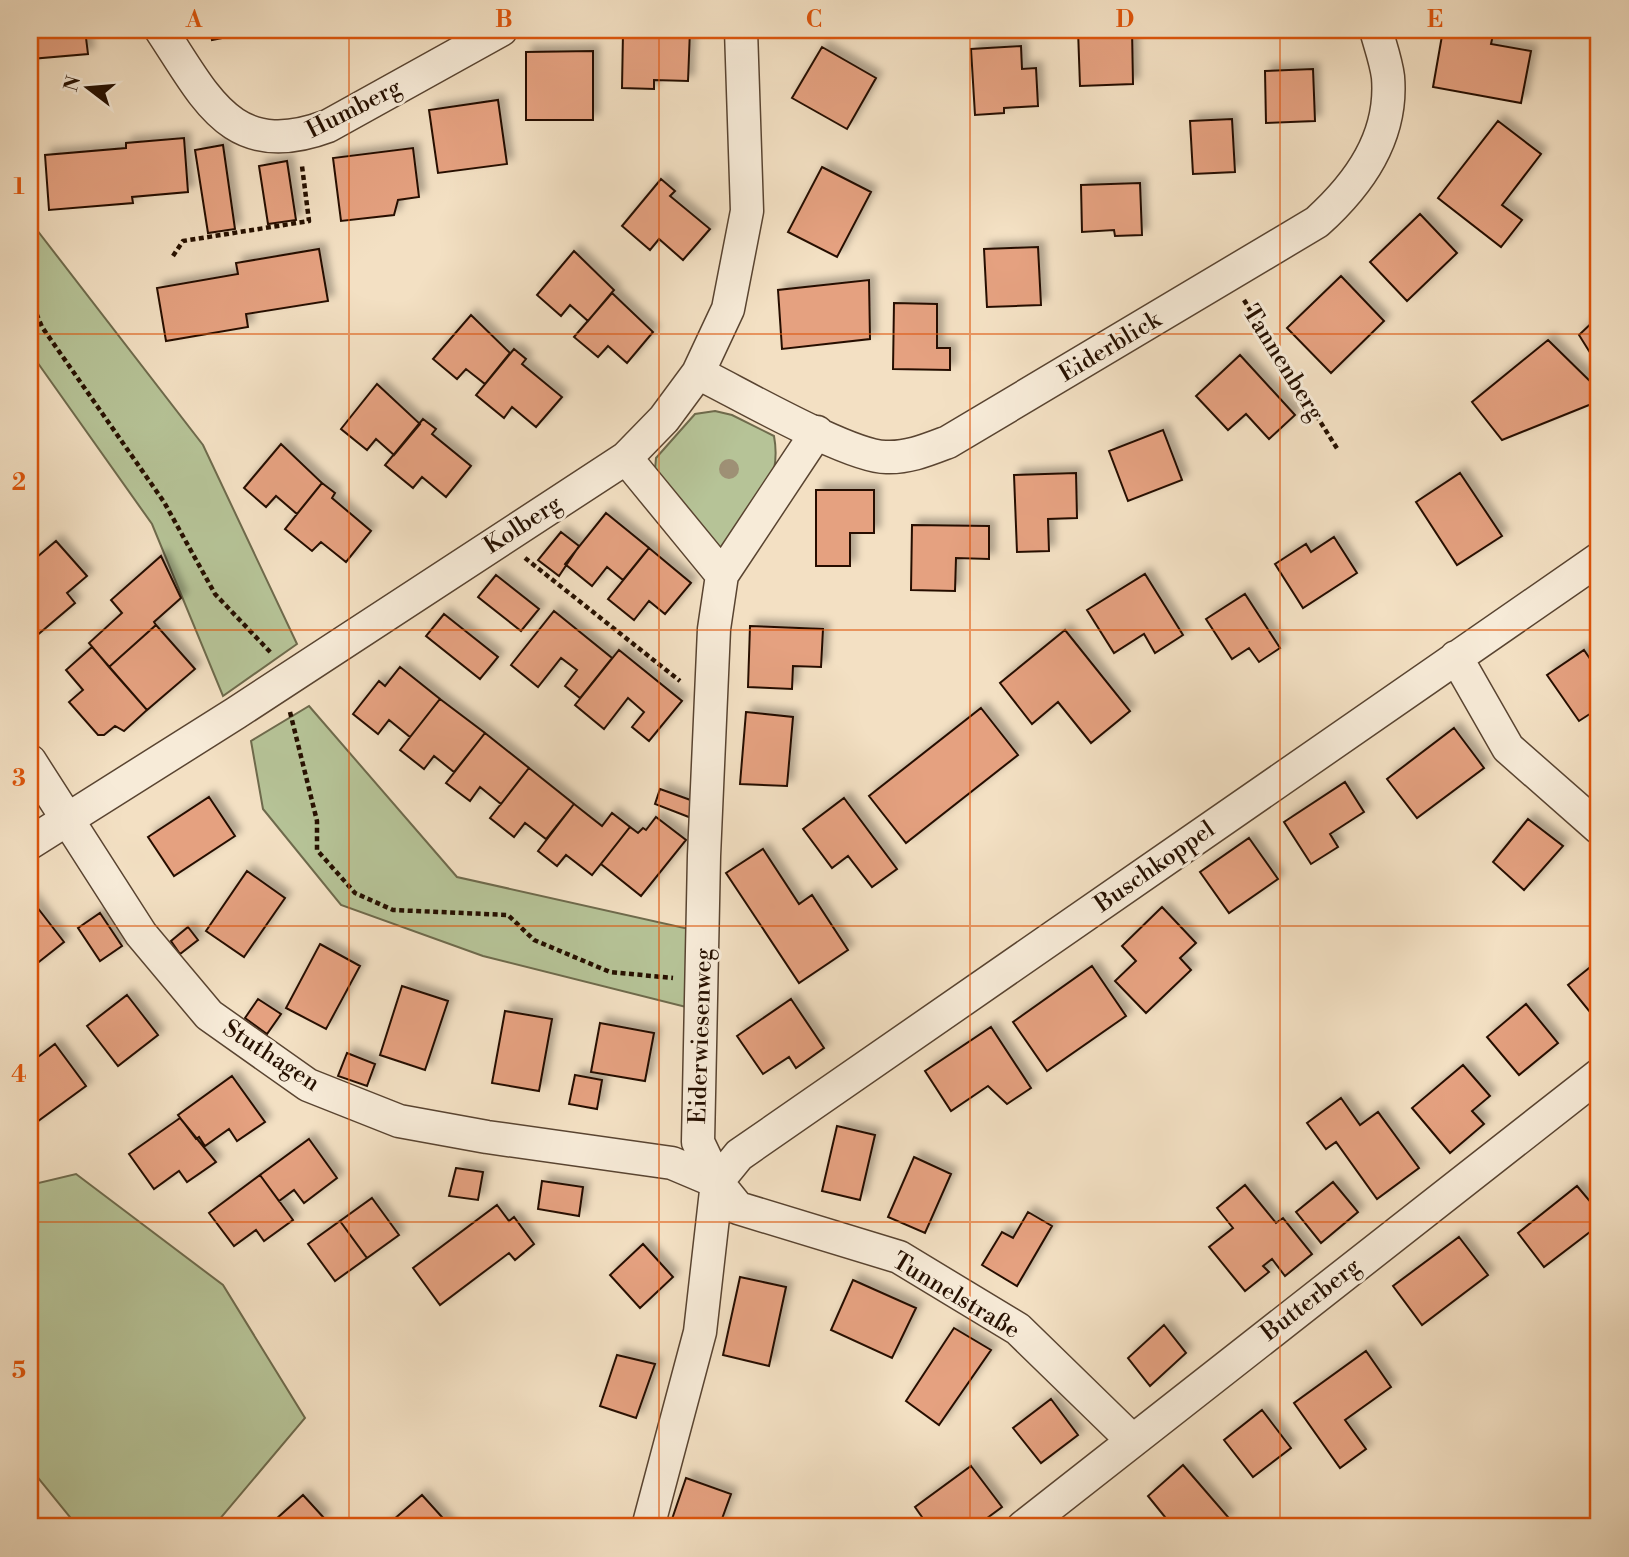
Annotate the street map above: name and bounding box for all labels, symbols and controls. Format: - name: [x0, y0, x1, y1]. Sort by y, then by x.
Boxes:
- text: A: [185, 6, 203, 34]
- text: B: [495, 6, 513, 34]
- text: C: [806, 6, 822, 34]
- text: D: [1116, 6, 1134, 34]
- text: E: [1427, 6, 1443, 34]
- north arrow: [52, 52, 122, 122]
- street label: Humberg: [302, 72, 407, 146]
- text: N: [59, 73, 86, 94]
- text: 1: [13, 173, 25, 201]
- street label: Tannenberg: [1236, 299, 1331, 427]
- street label: Eiderblick: [1054, 304, 1168, 389]
- text: 2: [12, 469, 26, 497]
- street label: Kolberg: [479, 489, 568, 561]
- text: 3: [12, 765, 26, 793]
- street label: Buschkoppel: [1088, 815, 1221, 920]
- street label: Eiderwiesenweg: [683, 947, 719, 1124]
- street label: Stuthagen: [217, 1014, 325, 1098]
- text: 4: [11, 1061, 27, 1089]
- street label: Tunnelstraße: [887, 1246, 1025, 1346]
- street label: Butterberg: [1254, 1251, 1367, 1349]
- text: 5: [12, 1357, 26, 1385]

